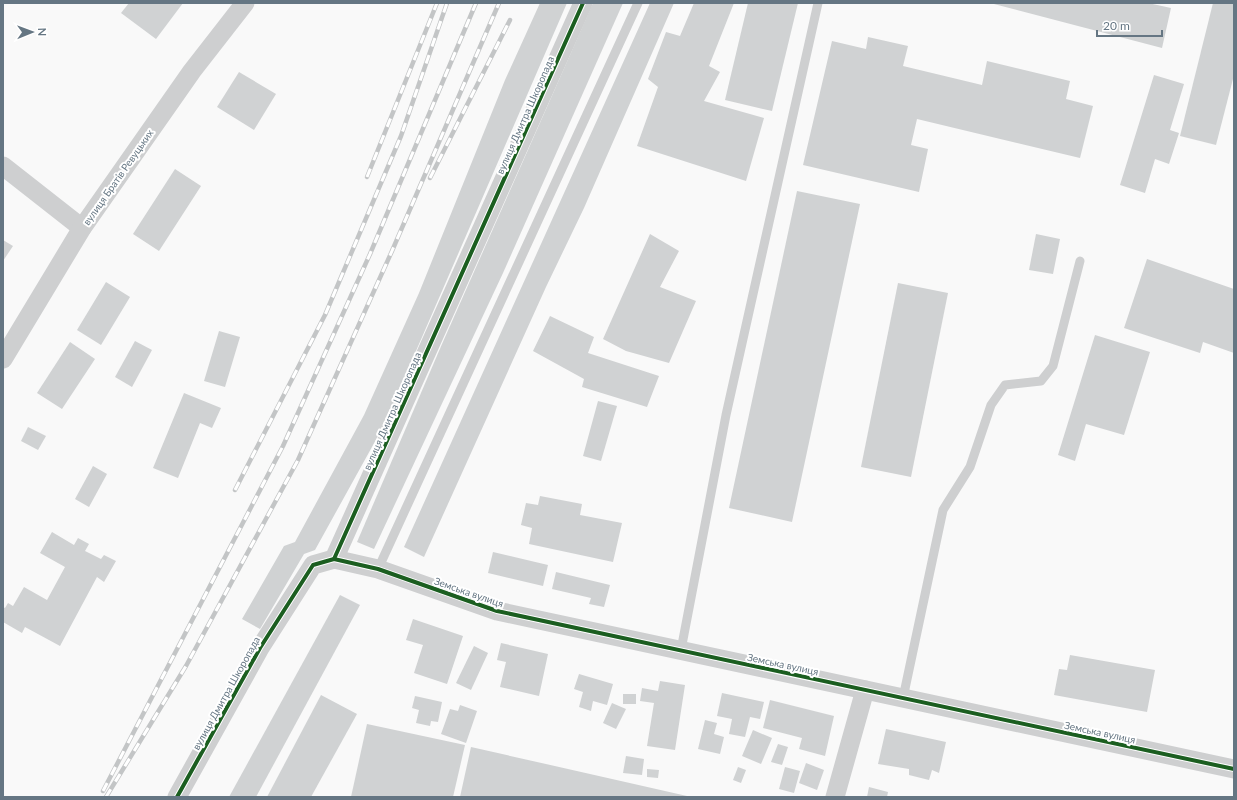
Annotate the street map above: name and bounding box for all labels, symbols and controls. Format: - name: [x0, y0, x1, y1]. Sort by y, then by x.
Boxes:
- north arrow: [12, 12, 52, 52]
- scale bar: [1097, 12, 1162, 38]
- text: 20 m: [1103, 18, 1130, 33]
- text: N: [36, 27, 49, 36]
- street label: вулиця Дмитра Шкоропада: [494, 54, 556, 176]
- street label: вулиця Братів Ревуцьких: [80, 127, 156, 227]
- street label: вулиця Дмитра Шкоропада: [361, 350, 423, 472]
- street label: Земська вулиця: [433, 575, 505, 609]
- street label: вулиця Дмитра Шкоропада: [190, 634, 262, 752]
- street label: Земська вулиця: [746, 651, 820, 677]
- street label: Земська вулиця: [1063, 719, 1137, 745]

